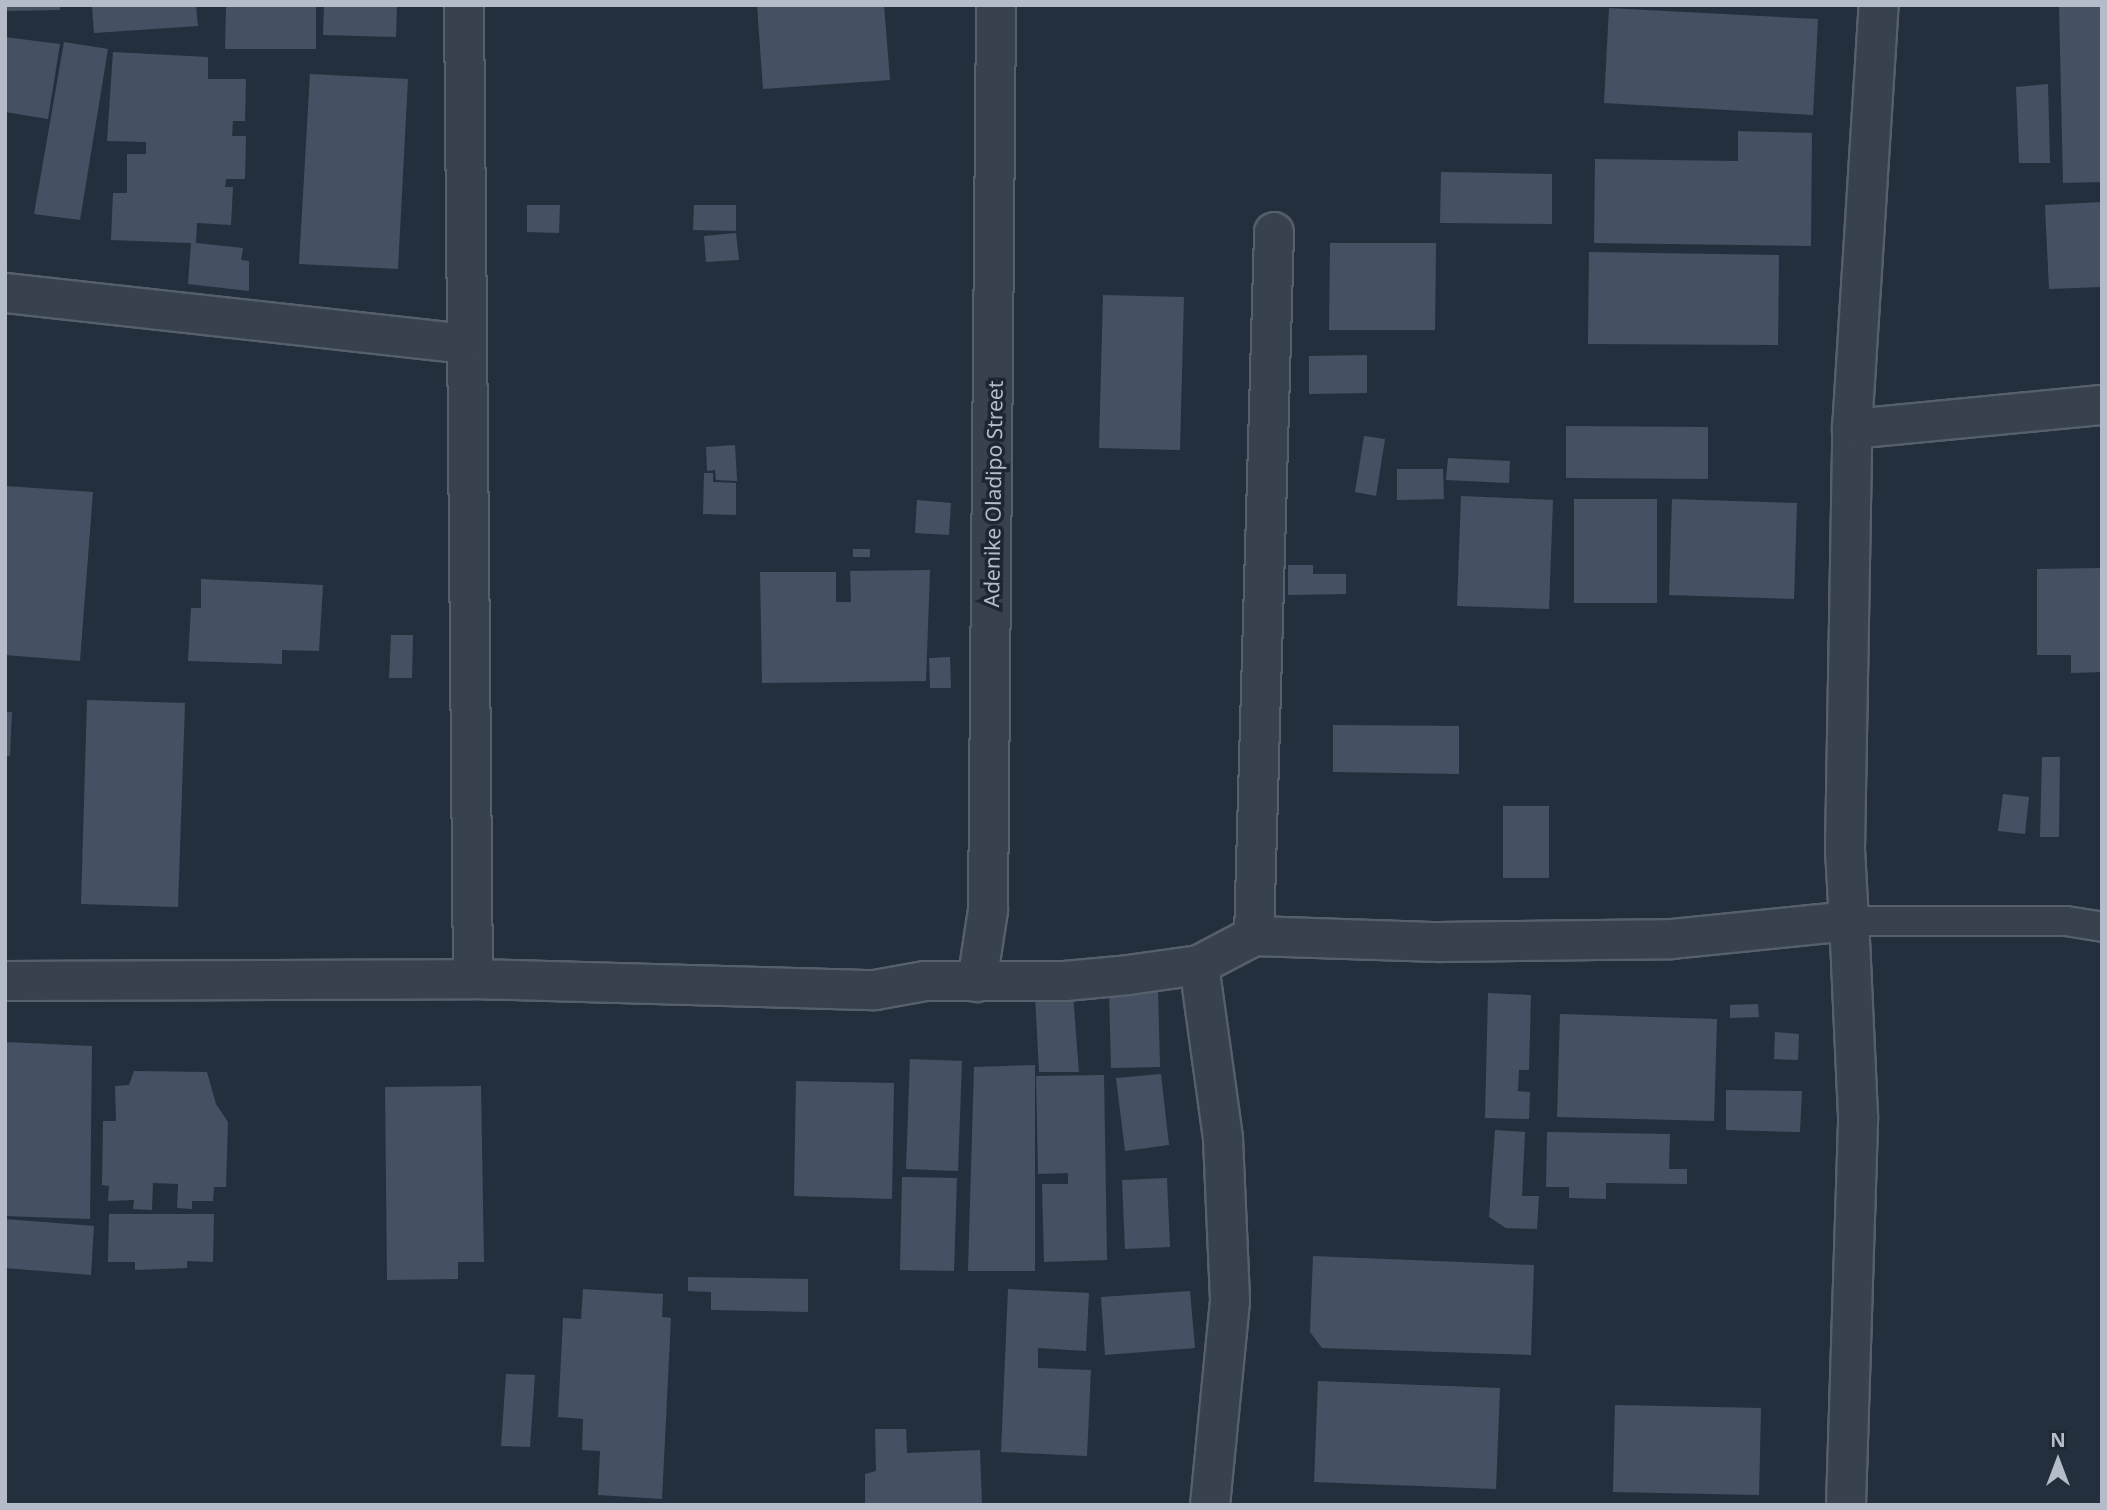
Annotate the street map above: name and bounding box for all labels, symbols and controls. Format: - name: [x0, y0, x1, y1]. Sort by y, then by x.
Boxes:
- street label: Adenike Oladipo Street: [978, 380, 1008, 608]
- north arrow: [2023, 1426, 2093, 1496]
- text: N: [2050, 1427, 2066, 1453]

